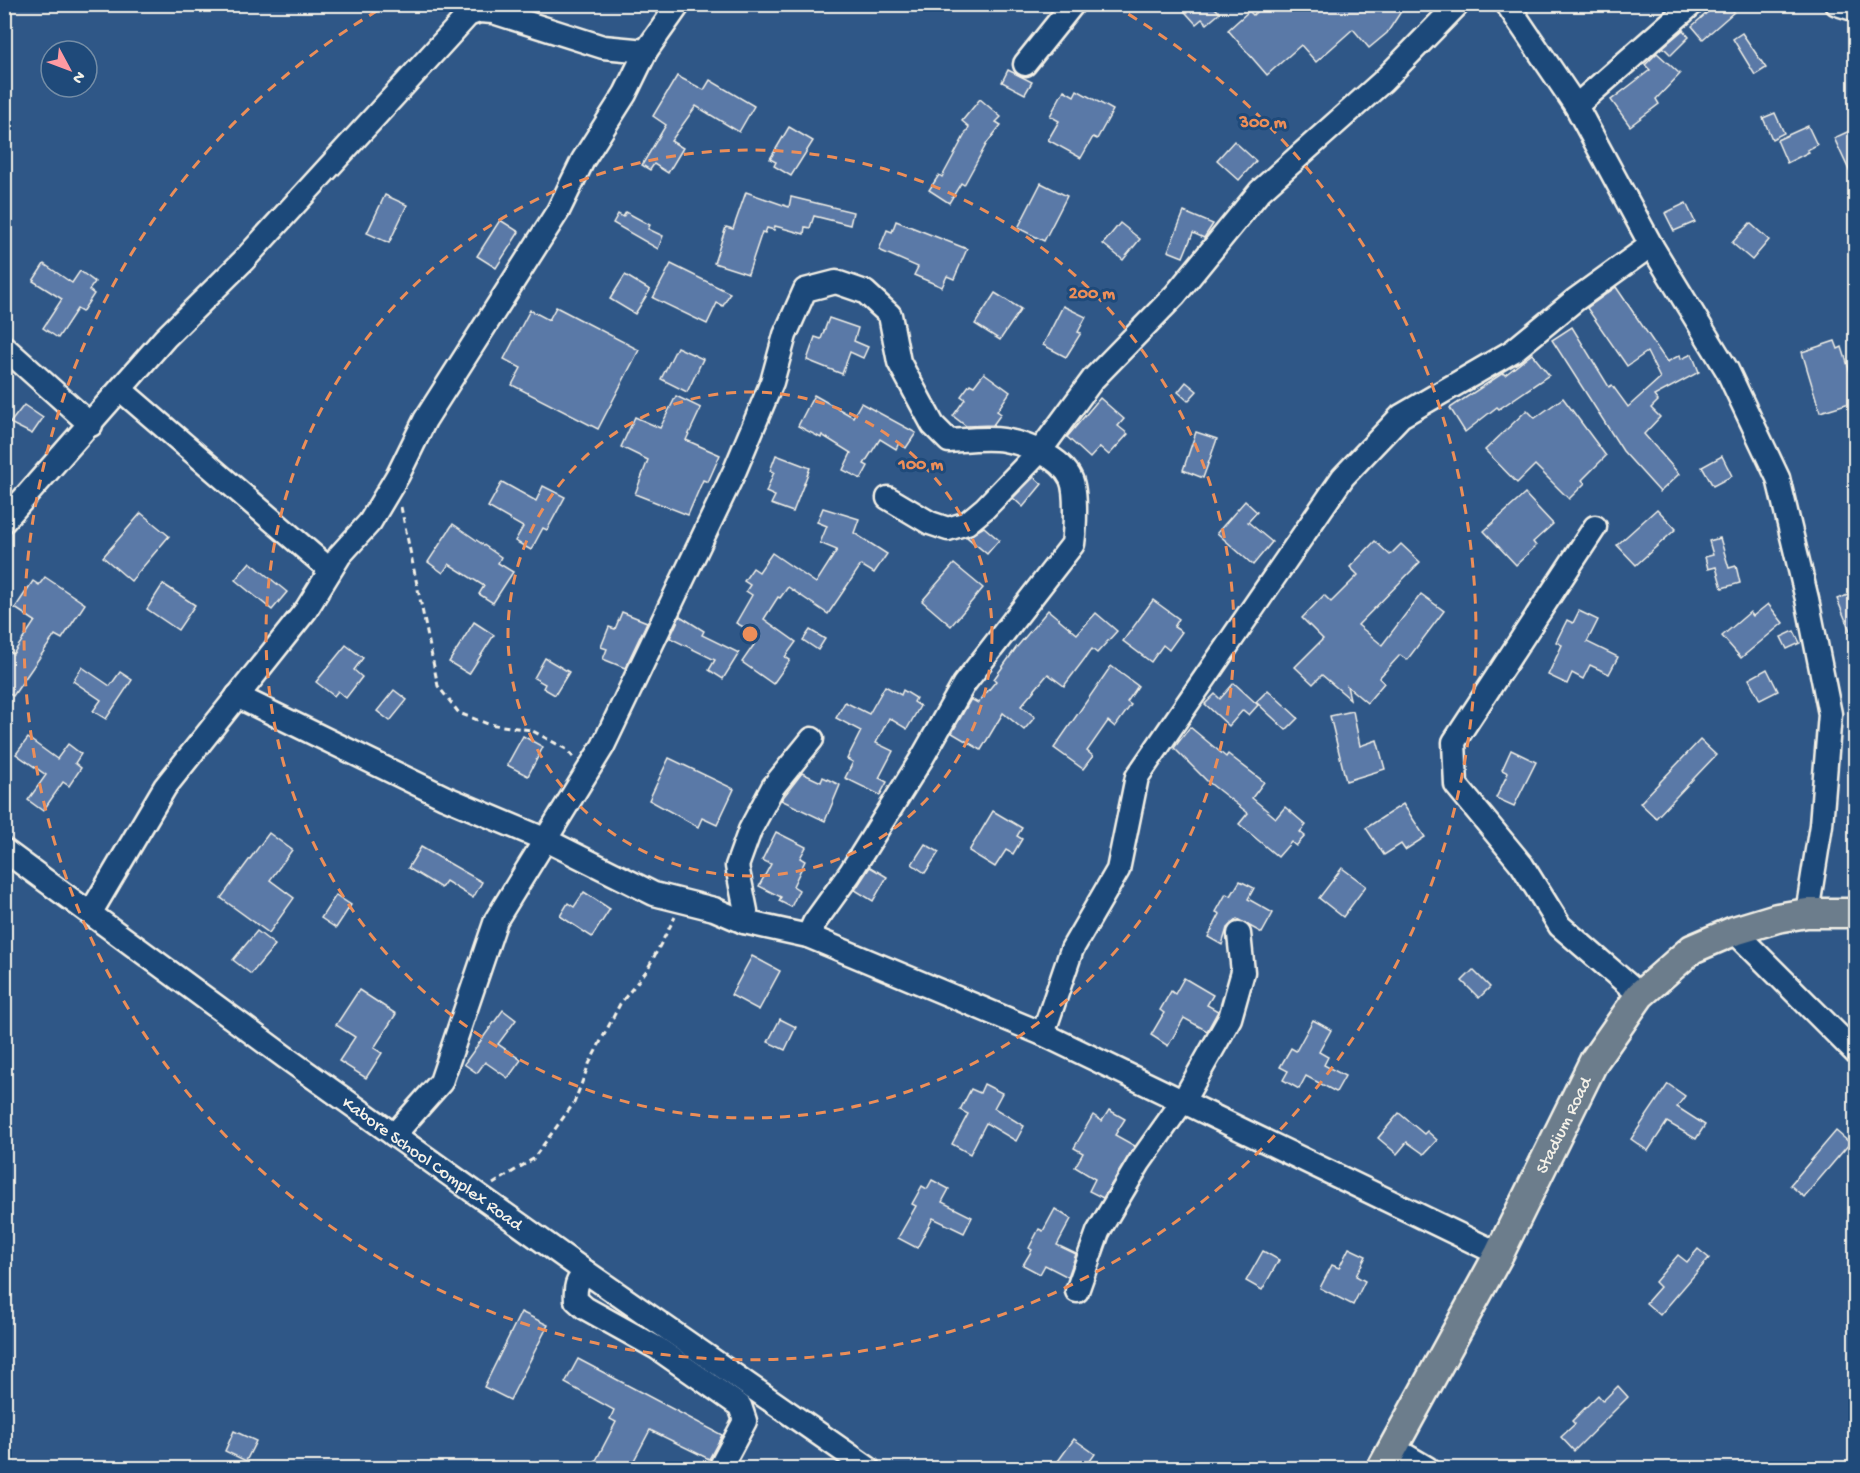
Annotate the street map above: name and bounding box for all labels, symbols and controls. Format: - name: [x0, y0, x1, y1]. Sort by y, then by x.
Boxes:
- north arrow: [39, 39, 99, 99]
- text: N: [67, 66, 88, 87]
- text: 300 m: [1239, 113, 1287, 134]
- text: 200 m: [1069, 284, 1115, 305]
- text: 100 m: [898, 455, 944, 476]
- centre of rings: [740, 624, 760, 644]
- street label: Stadium Road: [1532, 1073, 1598, 1178]
- street label: Kabore School Complex Road: [337, 1093, 527, 1237]

